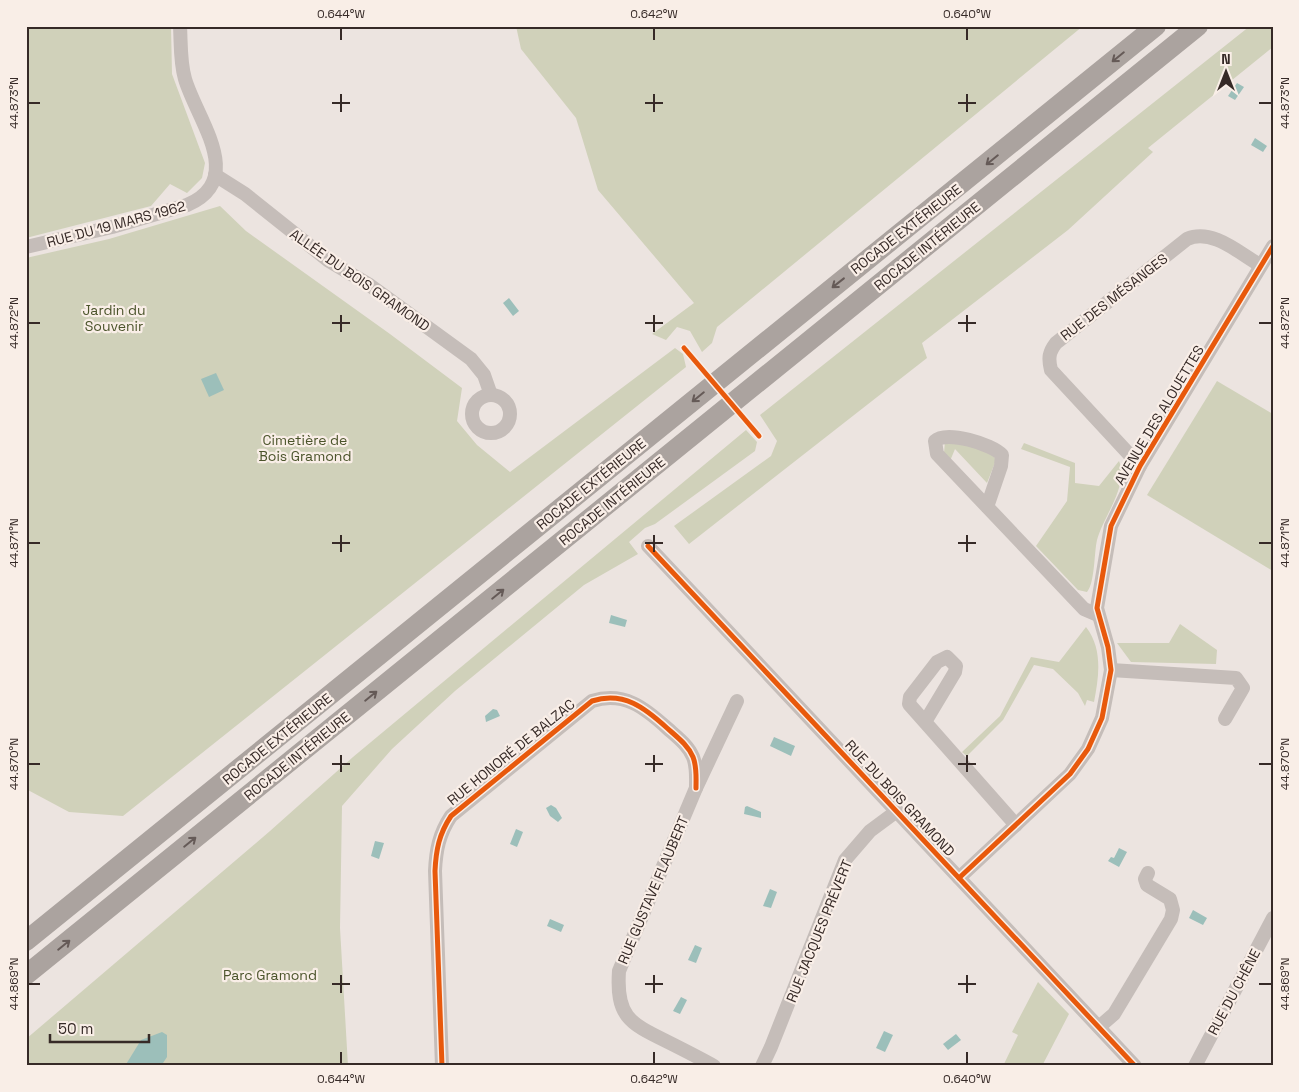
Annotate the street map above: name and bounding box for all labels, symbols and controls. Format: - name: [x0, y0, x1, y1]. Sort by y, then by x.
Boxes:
- text: 0.644°W: [317, 6, 365, 22]
- text: 0.642°W: [630, 6, 678, 22]
- text: 0.640°W: [943, 6, 992, 22]
- north arrow: [1202, 48, 1252, 98]
- text: N: [1221, 50, 1231, 68]
- one-way arrow: [1112, 52, 1125, 63]
- text: 44.873°N: [6, 77, 22, 129]
- text: 44.873°N: [1277, 77, 1293, 129]
- one-way arrow: [986, 154, 999, 166]
- street label: ROCADE EXTÉRIEURE: [847, 180, 965, 278]
- street label: RUE DU 19 MARS 1962: [45, 197, 187, 251]
- street label: ROCADE INTÉRIEURE: [870, 198, 984, 294]
- street label: ALLÉE DU BOIS GRAMOND: [287, 225, 433, 335]
- street label: RUE DES MÉSANGES: [1057, 249, 1171, 345]
- one-way arrow: [831, 278, 845, 288]
- text: 44.872°N: [6, 297, 22, 349]
- text: 44.872°N: [1277, 297, 1293, 349]
- park label: Jardin du Souvenir: [82, 301, 146, 335]
- street label: AVENUE DES ALOUETTES: [1110, 342, 1208, 488]
- one-way arrow: [692, 391, 705, 402]
- park label: Cimetière de Bois Gramond: [259, 431, 351, 465]
- street label: ROCADE EXTÉRIEURE: [533, 434, 650, 534]
- street label: ROCADE INTÉRIEURE: [555, 453, 669, 549]
- text: 44.871°N: [6, 518, 22, 568]
- text: 44.871°N: [1277, 518, 1293, 568]
- one-way arrow: [491, 589, 504, 600]
- street label: ROCADE EXTÉRIEURE: [219, 689, 336, 789]
- one-way arrow: [364, 691, 377, 702]
- street label: RUE HONORÉ DE BALZAC: [443, 695, 579, 809]
- street label: ROCADE INTÉRIEURE: [240, 708, 354, 804]
- street label: RUE DU BOIS GRAMOND: [841, 736, 959, 860]
- text: 44.870°N: [6, 738, 22, 790]
- text: 44.870°N: [1277, 738, 1293, 790]
- street label: RUE GUSTAVE FLAUBERT: [614, 813, 692, 967]
- one-way arrow: [184, 837, 197, 848]
- street label: RUE JACQUES PRÉVERT: [782, 857, 856, 1005]
- one-way arrow: [57, 939, 70, 950]
- street label: RUE DU CHÊNE: [1204, 946, 1264, 1038]
- text: 44.869°N: [6, 958, 22, 1010]
- text: 44.869°N: [1277, 958, 1293, 1010]
- park label: Parc Gramond: [223, 966, 317, 984]
- scale bar: [50, 1012, 149, 1044]
- text: 50 m: [58, 1019, 93, 1038]
- text: 0.644°W: [317, 1071, 365, 1087]
- text: 0.642°W: [630, 1071, 678, 1087]
- text: 0.640°W: [943, 1071, 992, 1087]

